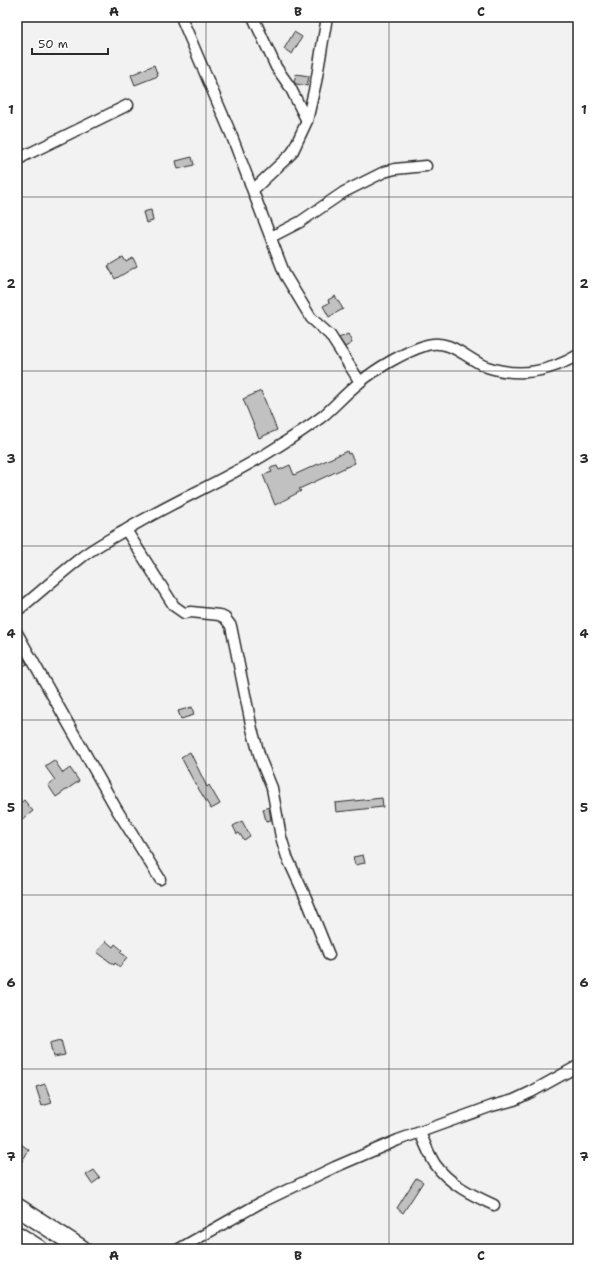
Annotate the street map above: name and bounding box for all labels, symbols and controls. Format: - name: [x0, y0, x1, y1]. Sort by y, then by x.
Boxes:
- text: A: [109, 3, 119, 20]
- text: B: [294, 3, 302, 20]
- text: C: [477, 3, 485, 20]
- scale bar: [32, 30, 108, 56]
- text: 50 m: [38, 36, 68, 52]
- text: 1: [8, 101, 14, 118]
- text: 1: [581, 101, 587, 118]
- text: 2: [6, 275, 16, 292]
- text: 2: [579, 275, 589, 292]
- text: 3: [6, 450, 16, 467]
- text: 3: [579, 450, 589, 467]
- text: 4: [6, 625, 16, 642]
- text: 4: [579, 625, 589, 642]
- text: 5: [7, 799, 15, 816]
- text: 5: [580, 799, 588, 816]
- text: 6: [6, 974, 16, 991]
- text: 6: [579, 974, 589, 991]
- text: 7: [6, 1148, 16, 1165]
- text: 7: [579, 1148, 589, 1165]
- text: A: [109, 1247, 119, 1264]
- text: B: [294, 1247, 302, 1264]
- text: C: [477, 1247, 485, 1264]

